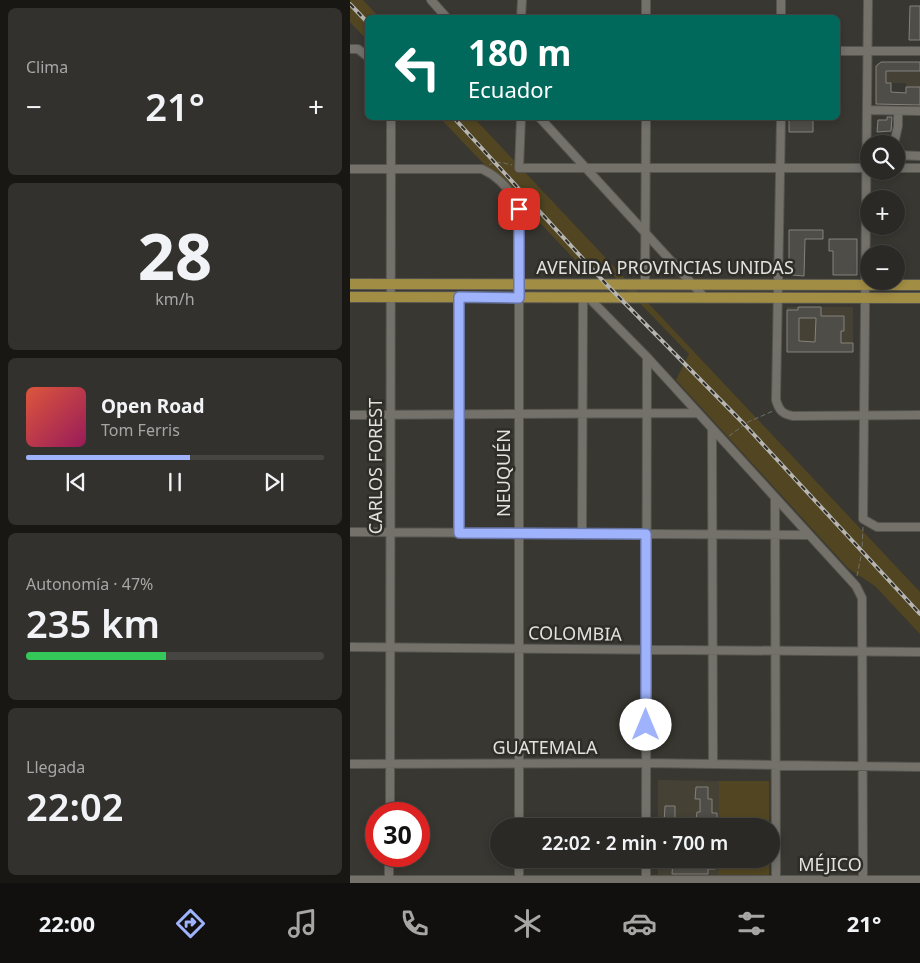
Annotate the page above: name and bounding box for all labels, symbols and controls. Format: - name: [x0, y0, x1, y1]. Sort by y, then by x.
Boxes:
- text: 180 m: [468, 29, 571, 76]
- icon: left: [385, 35, 450, 100]
- text: Clima: [26, 56, 68, 78]
- text: Ecuador: [468, 74, 553, 104]
- text: 21°: [145, 80, 205, 132]
- text: −: [26, 87, 42, 125]
- text: +: [308, 87, 324, 125]
- map controls: [860, 135, 905, 290]
- button: search: [860, 135, 905, 180]
- pin: [498, 188, 540, 230]
- button: +: [860, 190, 905, 235]
- icon: arrive: [505, 195, 533, 223]
- text: 28: [138, 211, 212, 299]
- button: −: [860, 245, 905, 290]
- street label: AVENIDA PROVINCIAS UNIDAS: [536, 255, 794, 279]
- text: km/h: [155, 288, 195, 310]
- text: Open Road: [101, 393, 204, 419]
- street label: CARLOS FOREST: [363, 398, 387, 534]
- text: Tom Ferris: [101, 419, 180, 441]
- street label: NEUQUÉN: [491, 429, 515, 517]
- icon: previous: [62, 468, 90, 496]
- icon: pause: [161, 468, 189, 496]
- icon: next: [260, 468, 288, 496]
- text: Autonomía · 47%: [26, 573, 153, 595]
- text: 235 km: [26, 597, 160, 649]
- street label: COLOMBIA: [528, 620, 623, 646]
- position arrow: [619, 698, 671, 750]
- street label: GUATEMALA: [492, 735, 598, 759]
- text: Llegada: [26, 756, 85, 778]
- text: 22:02: [26, 780, 123, 832]
- speed limit sign: 30: [365, 802, 430, 867]
- text: 22:02 · 2 min · 700 m: [542, 830, 728, 856]
- street label: MÉJICO: [798, 852, 862, 876]
- icon: directions: [173, 906, 208, 941]
- icon: music: [285, 906, 320, 941]
- icon: phone: [397, 906, 432, 941]
- icon: climate: [510, 906, 545, 941]
- icon: car: [622, 906, 657, 941]
- icon: filters: [734, 906, 769, 941]
- text: 22:00: [39, 908, 95, 938]
- text: 21°: [847, 908, 881, 938]

